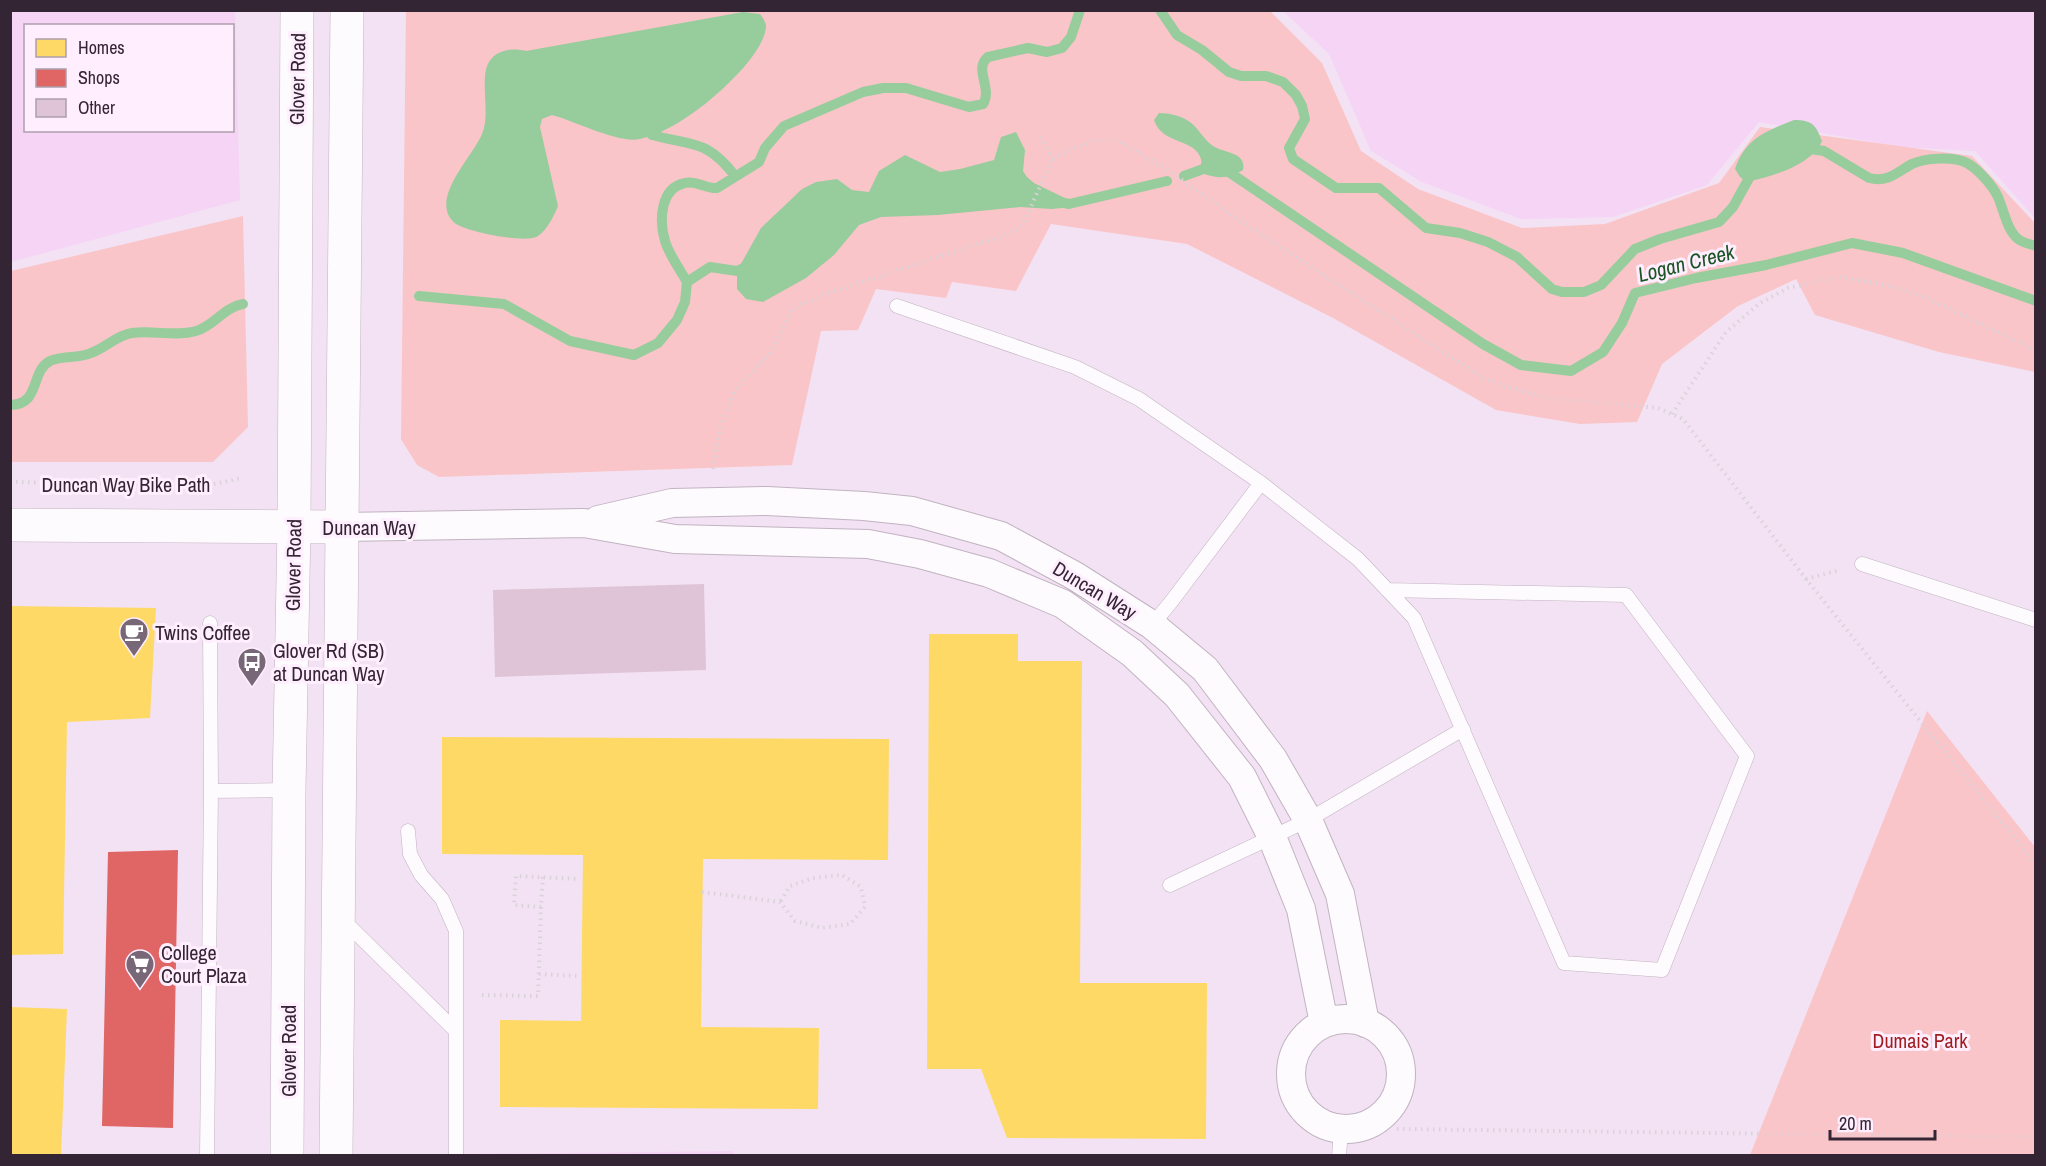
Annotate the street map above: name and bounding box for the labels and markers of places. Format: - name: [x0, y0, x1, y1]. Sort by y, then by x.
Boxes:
- cafe icon: Twins Coffee: [118, 616, 150, 658]
- place label: Twins Coffee: [155, 619, 250, 646]
- place label: Glover Rd (SB) at Duncan Way: [273, 637, 385, 687]
- bus stop icon: Glover Rd (SB) at Duncan Way: [236, 646, 268, 688]
- place label: College Court Plaza: [161, 939, 247, 989]
- supermarket icon: College Court Plaza: [124, 948, 156, 990]

